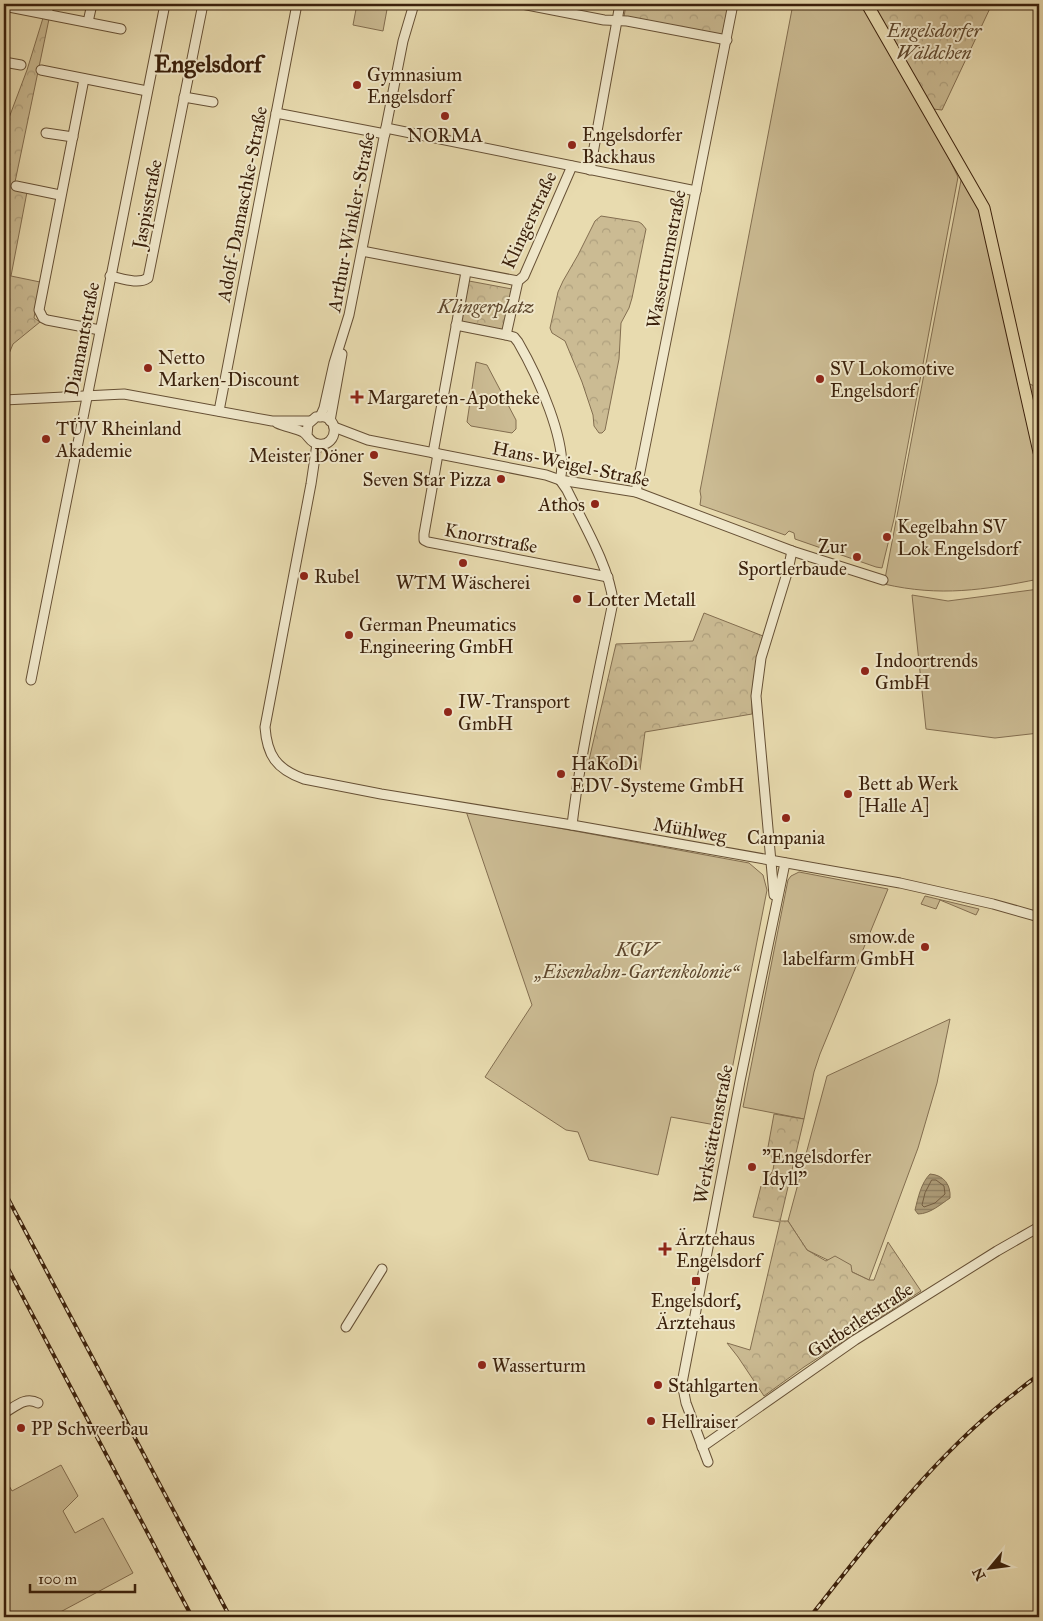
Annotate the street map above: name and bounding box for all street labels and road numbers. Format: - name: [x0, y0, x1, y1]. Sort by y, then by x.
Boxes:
- street label: Adolf-Damaschke-Straße: [212, 104, 272, 305]
- street label: Arthur-Winkler-Straße: [322, 130, 380, 315]
- street label: Jaspisstraße: [127, 157, 168, 253]
- street label: Klingerstraße: [496, 168, 562, 273]
- street label: Wasserturmstraße: [641, 188, 691, 330]
- street label: Diamantstraße: [60, 280, 104, 398]
- street label: Hans-Weigel-Straße: [490, 436, 652, 493]
- street label: Knorrstraße: [443, 518, 540, 558]
- street label: Mühlweg: [651, 812, 729, 849]
- street label: Werkstättenstraße: [688, 1063, 738, 1205]
- street label: Gutberletstraße: [803, 1277, 917, 1363]

